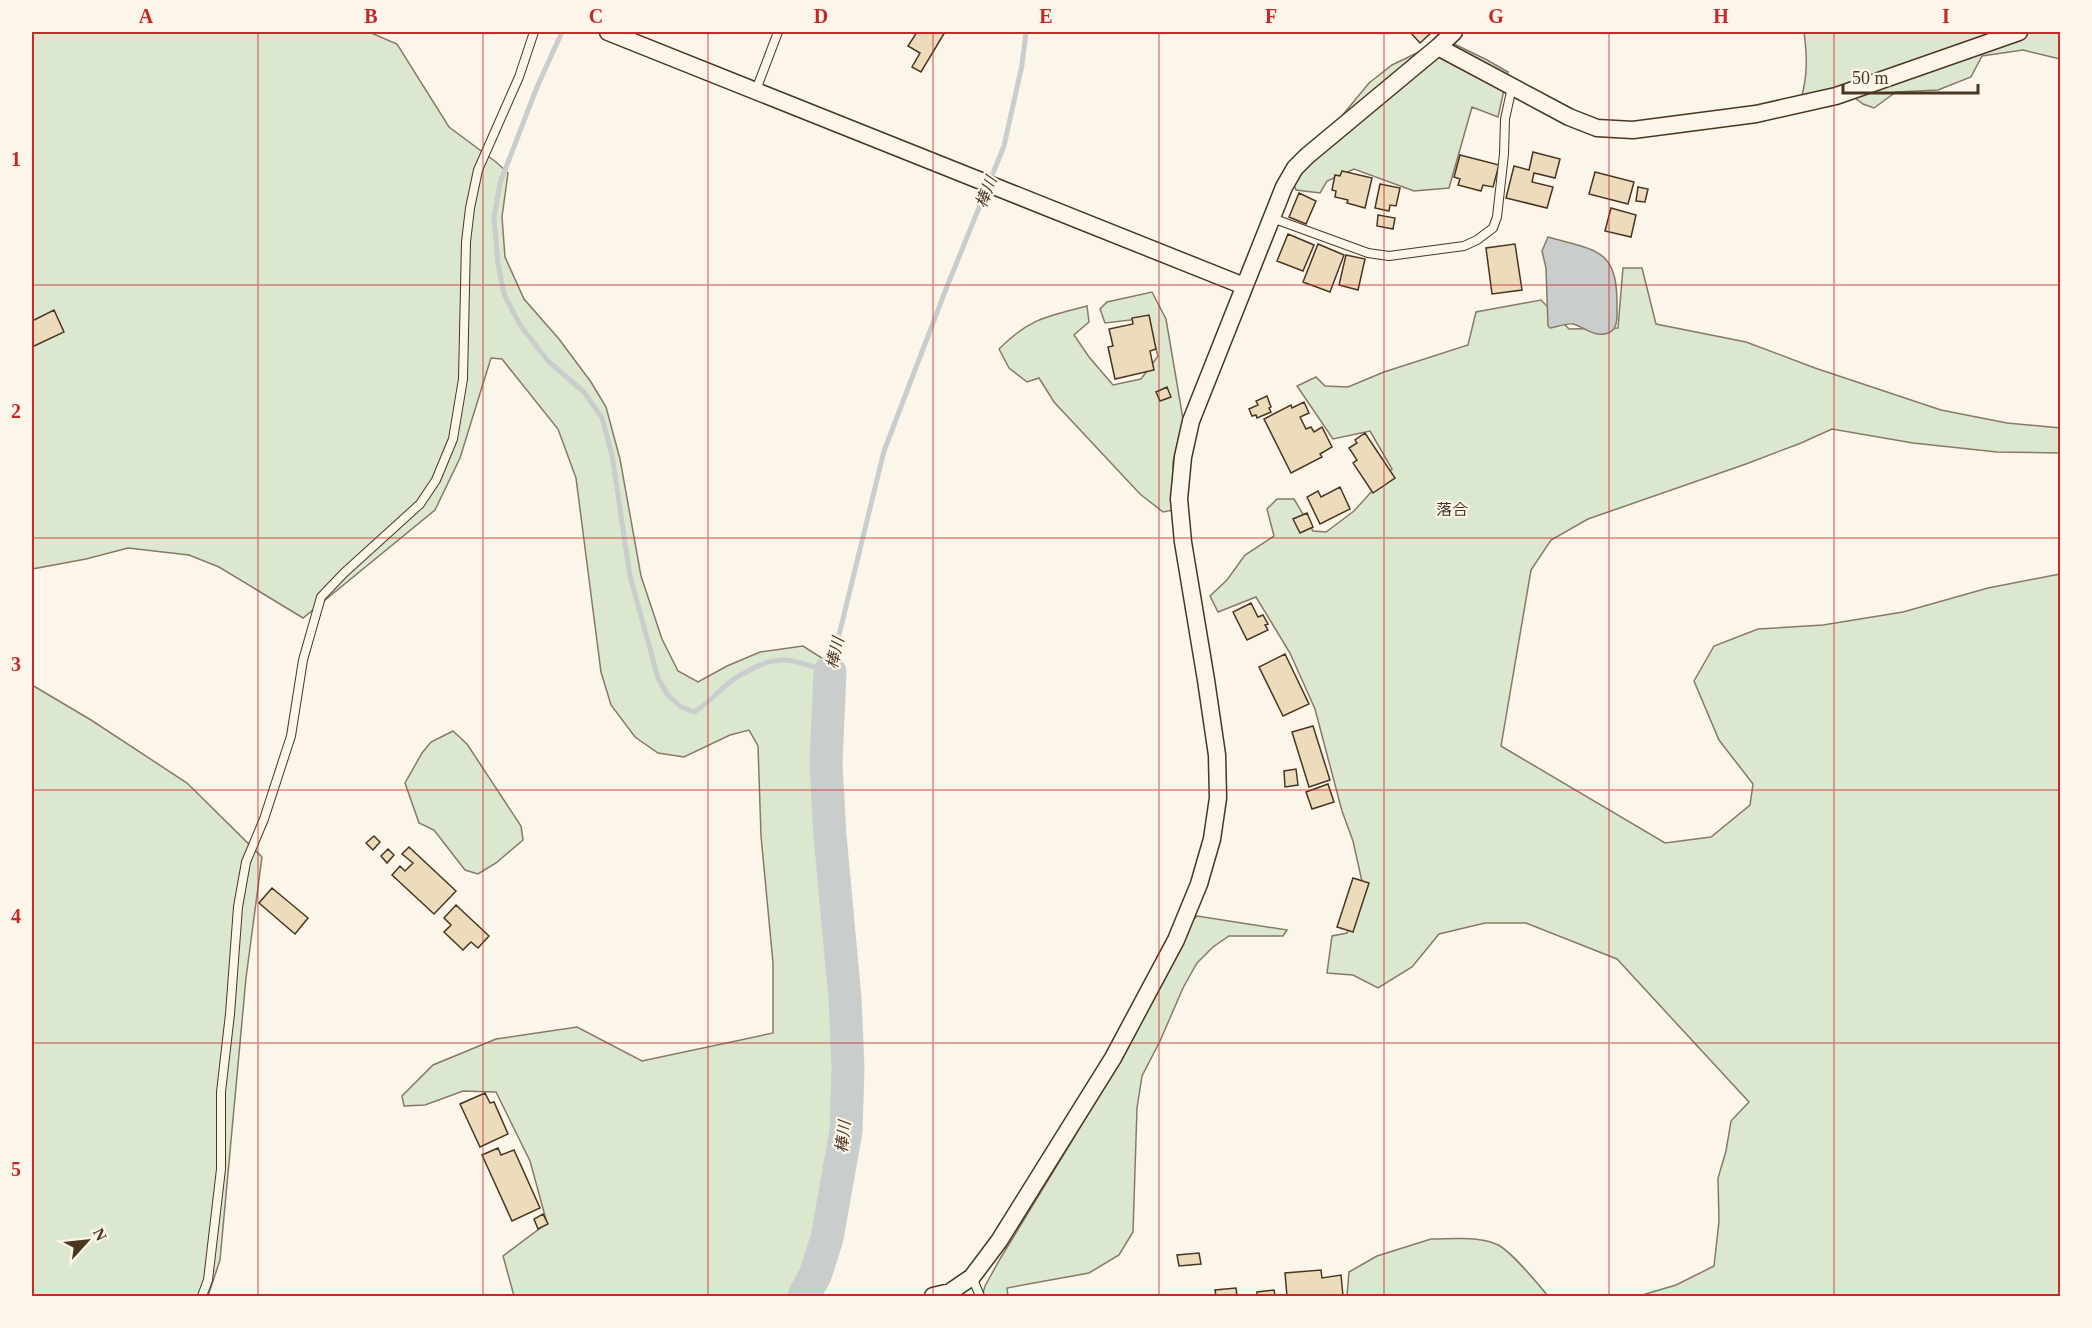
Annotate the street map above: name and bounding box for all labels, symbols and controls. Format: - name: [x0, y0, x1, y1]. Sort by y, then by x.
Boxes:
- text: A: [139, 5, 154, 27]
- text: B: [364, 5, 378, 27]
- text: C: [589, 5, 603, 27]
- text: D: [814, 5, 828, 27]
- text: E: [1039, 5, 1053, 27]
- text: F: [1265, 5, 1277, 27]
- text: G: [1488, 5, 1504, 27]
- text: H: [1713, 5, 1729, 27]
- text: I: [1942, 5, 1950, 27]
- scale bar: [1843, 57, 1978, 95]
- text: 50 m: [1852, 68, 1889, 88]
- text: 1: [11, 148, 21, 170]
- water label: 棒川: [972, 172, 1000, 210]
- text: 2: [11, 400, 21, 422]
- district label: 落合: [1436, 501, 1468, 518]
- water label: 棒川: [823, 634, 847, 671]
- text: 3: [11, 653, 21, 675]
- text: 4: [11, 905, 21, 927]
- water label: 棒川: [833, 1118, 853, 1154]
- text: 5: [11, 1158, 21, 1180]
- north arrow: [57, 1211, 117, 1271]
- text: N: [90, 1225, 110, 1244]

